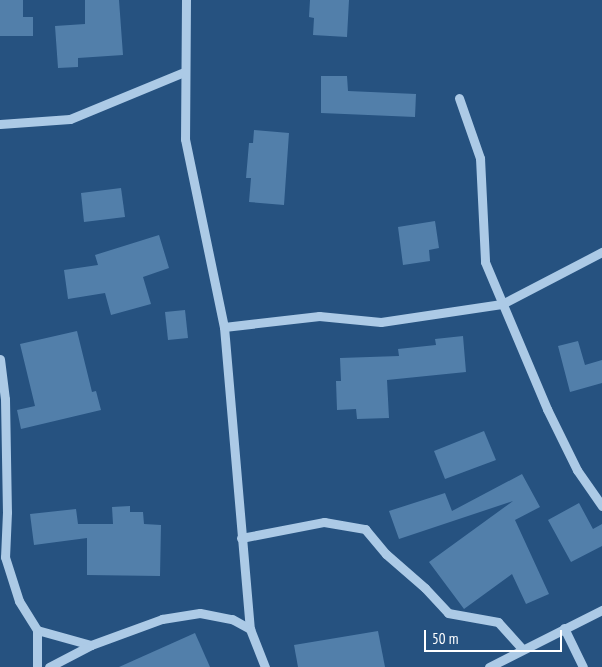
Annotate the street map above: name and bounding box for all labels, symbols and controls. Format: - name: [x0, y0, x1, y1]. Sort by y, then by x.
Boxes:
- scale bar: [427, 620, 564, 652]
- text: 50 m: [432, 629, 458, 648]

